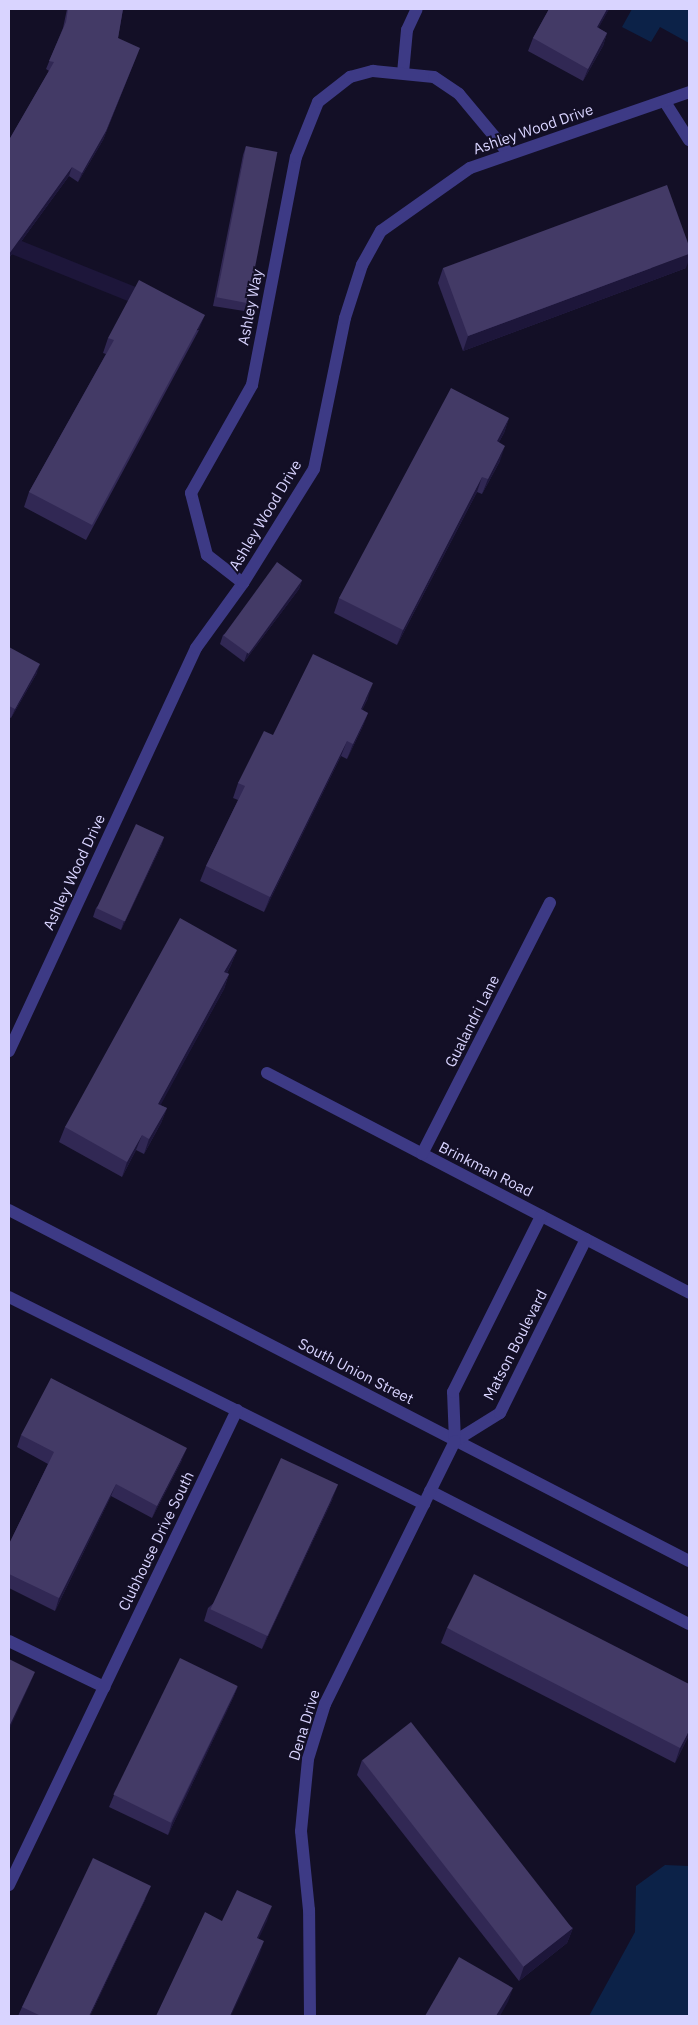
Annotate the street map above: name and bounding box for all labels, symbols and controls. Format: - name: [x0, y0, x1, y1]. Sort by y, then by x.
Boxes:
- street label: Ashley Wood Drive: [471, 100, 595, 158]
- street label: Ashley Way: [234, 267, 266, 347]
- street label: Ashley Wood Drive: [225, 456, 305, 574]
- street label: Ashley Wood Drive: [39, 811, 109, 933]
- street label: Gualandri Lane: [441, 972, 503, 1070]
- street label: Brinkman Road: [436, 1138, 536, 1200]
- street label: Matson Boulevard: [479, 1287, 551, 1403]
- street label: South Union Street: [295, 1334, 417, 1408]
- street label: Clubhouse Drive South: [114, 1468, 198, 1614]
- street label: Dena Drive: [285, 1687, 323, 1763]

